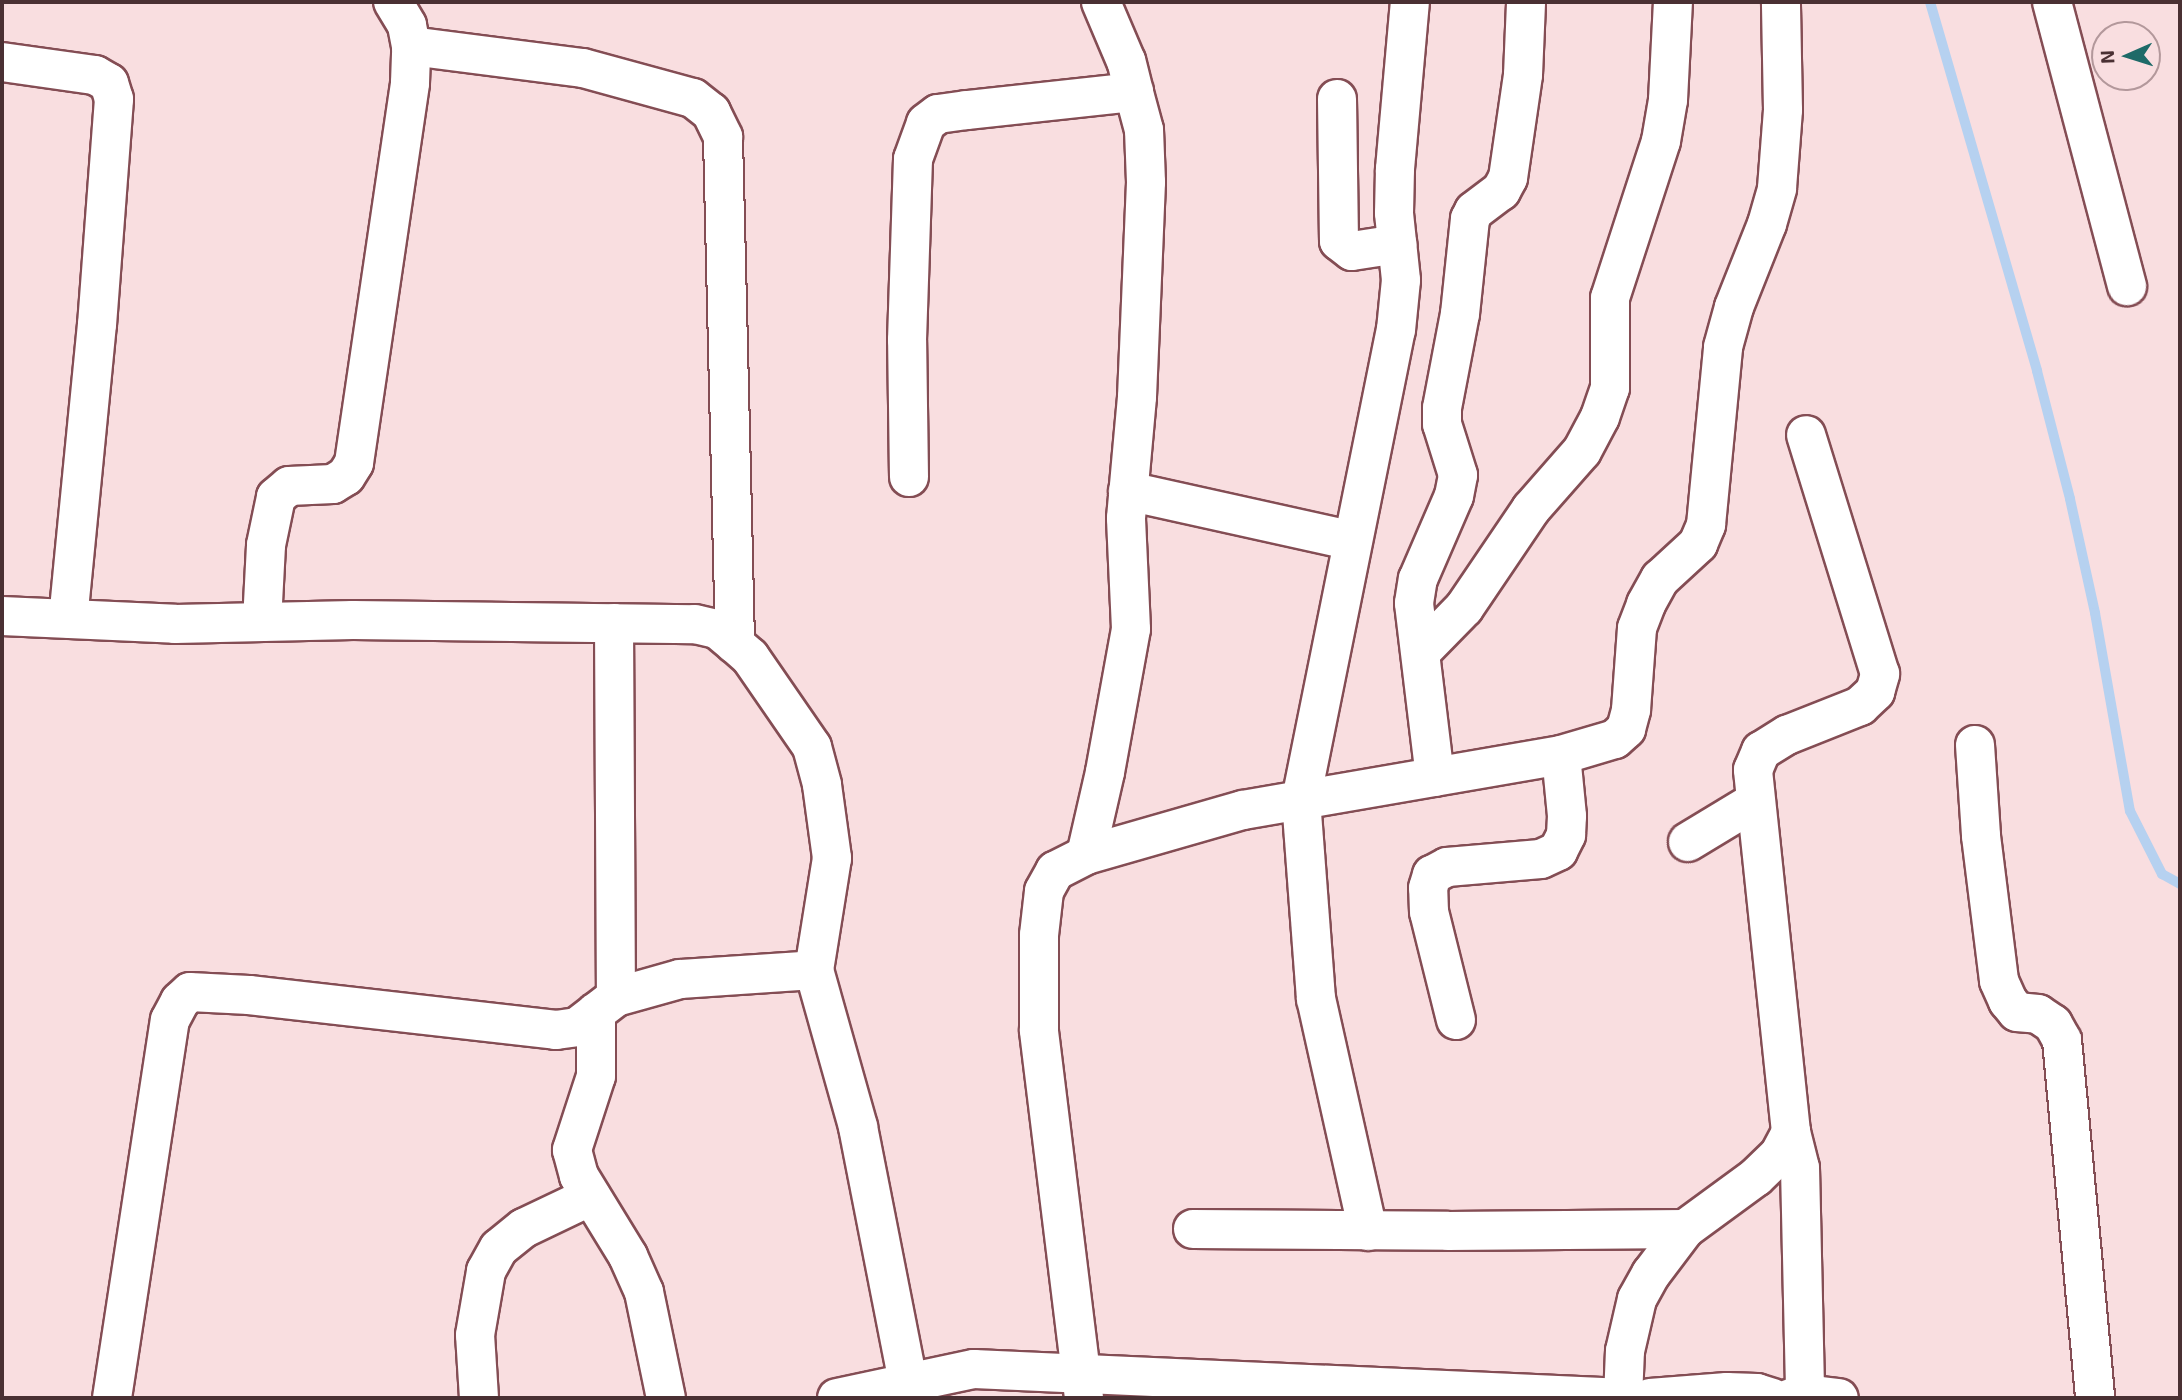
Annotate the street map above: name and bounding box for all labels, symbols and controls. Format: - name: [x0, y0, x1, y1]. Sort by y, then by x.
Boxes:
- north arrow: [2091, 21, 2161, 91]
- text: N: [2095, 50, 2118, 64]

